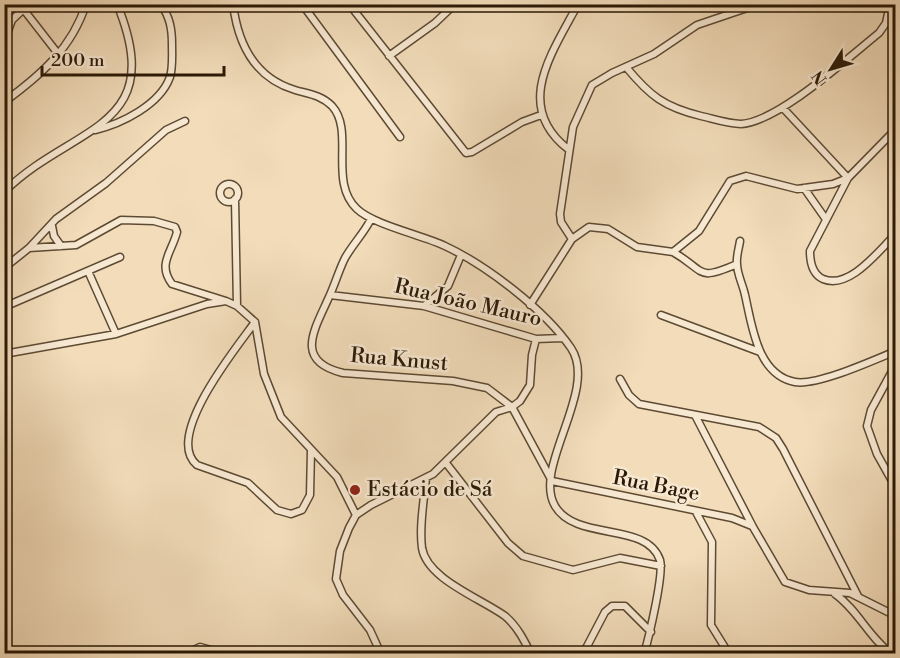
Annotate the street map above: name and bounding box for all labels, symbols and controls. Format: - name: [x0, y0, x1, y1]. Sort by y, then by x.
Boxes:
- scale bar: [42, 39, 224, 77]
- north arrow: [801, 39, 861, 99]
- text: 200 m: [51, 49, 105, 72]
- text: N: [808, 66, 832, 88]
- street label: Rua João Mauro: [392, 273, 544, 333]
- street label: Rua Knust: [349, 343, 450, 377]
- street label: Rua Bage: [610, 465, 702, 507]
- place label: Estácio de Sá: [367, 477, 493, 503]
- marker: Estácio de Sá: [348, 483, 362, 497]

